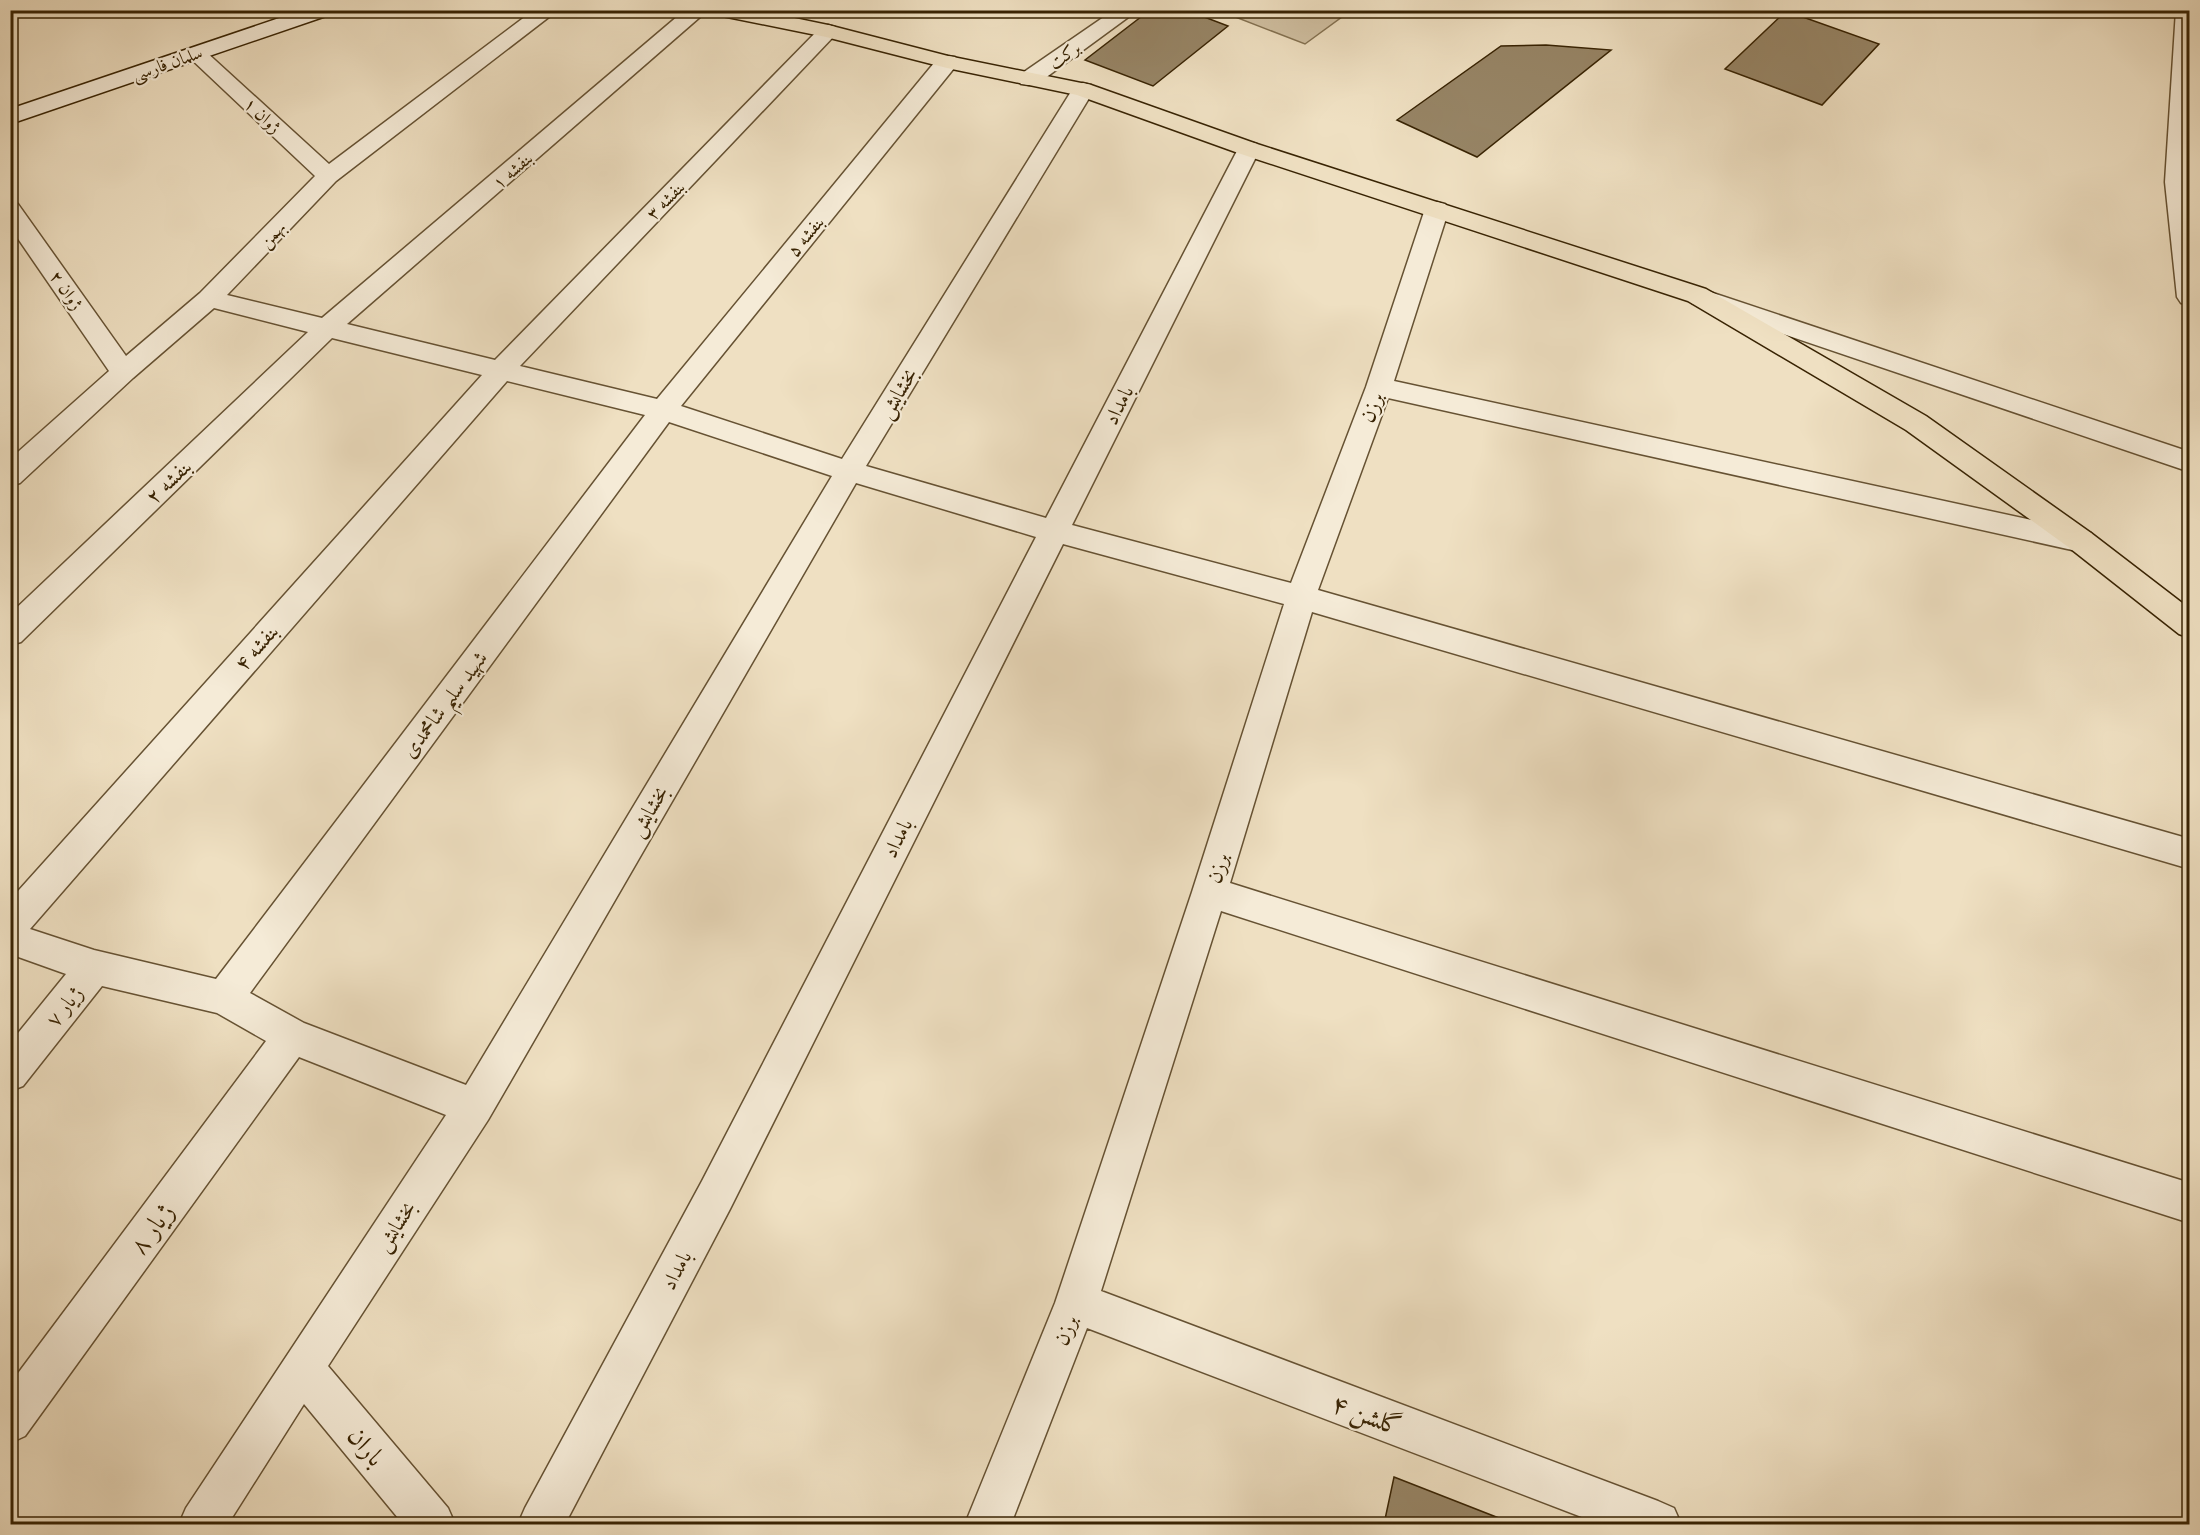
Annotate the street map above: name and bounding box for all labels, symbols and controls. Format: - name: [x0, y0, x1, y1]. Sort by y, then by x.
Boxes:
- street label: برکت: [1042, 34, 1086, 76]
- street label: سلمان فارسی: [128, 38, 206, 88]
- street label: ژوان ۱: [238, 90, 288, 140]
- street label: بنفشه ۱: [486, 145, 538, 195]
- street label: بنفشه ۳: [639, 174, 691, 226]
- street label: بنفشه ۵: [780, 210, 830, 262]
- street label: بهمن: [252, 214, 292, 254]
- street label: ژوان ۲: [44, 265, 90, 315]
- street label: بخشایش: [870, 361, 924, 425]
- street label: بامداد: [1095, 380, 1141, 430]
- street label: برزن: [1351, 387, 1391, 427]
- street label: بنفشه ۲: [138, 451, 198, 511]
- street label: بنفشه ۴: [227, 617, 285, 677]
- street label: شهید سلیم شامحمدی: [393, 644, 499, 768]
- street label: بخشایش: [621, 779, 675, 843]
- street label: بامداد: [874, 813, 920, 863]
- street label: برزن: [1198, 849, 1236, 887]
- street label: ژیار ۷: [38, 979, 90, 1033]
- street label: ژیار ۸: [119, 1194, 183, 1262]
- street label: بخشایش: [367, 1194, 423, 1258]
- street label: بامداد: [653, 1245, 699, 1295]
- street label: برزن: [1045, 1310, 1085, 1350]
- street label: گلشن ۴: [1326, 1383, 1408, 1445]
- street label: باران: [339, 1417, 395, 1475]

